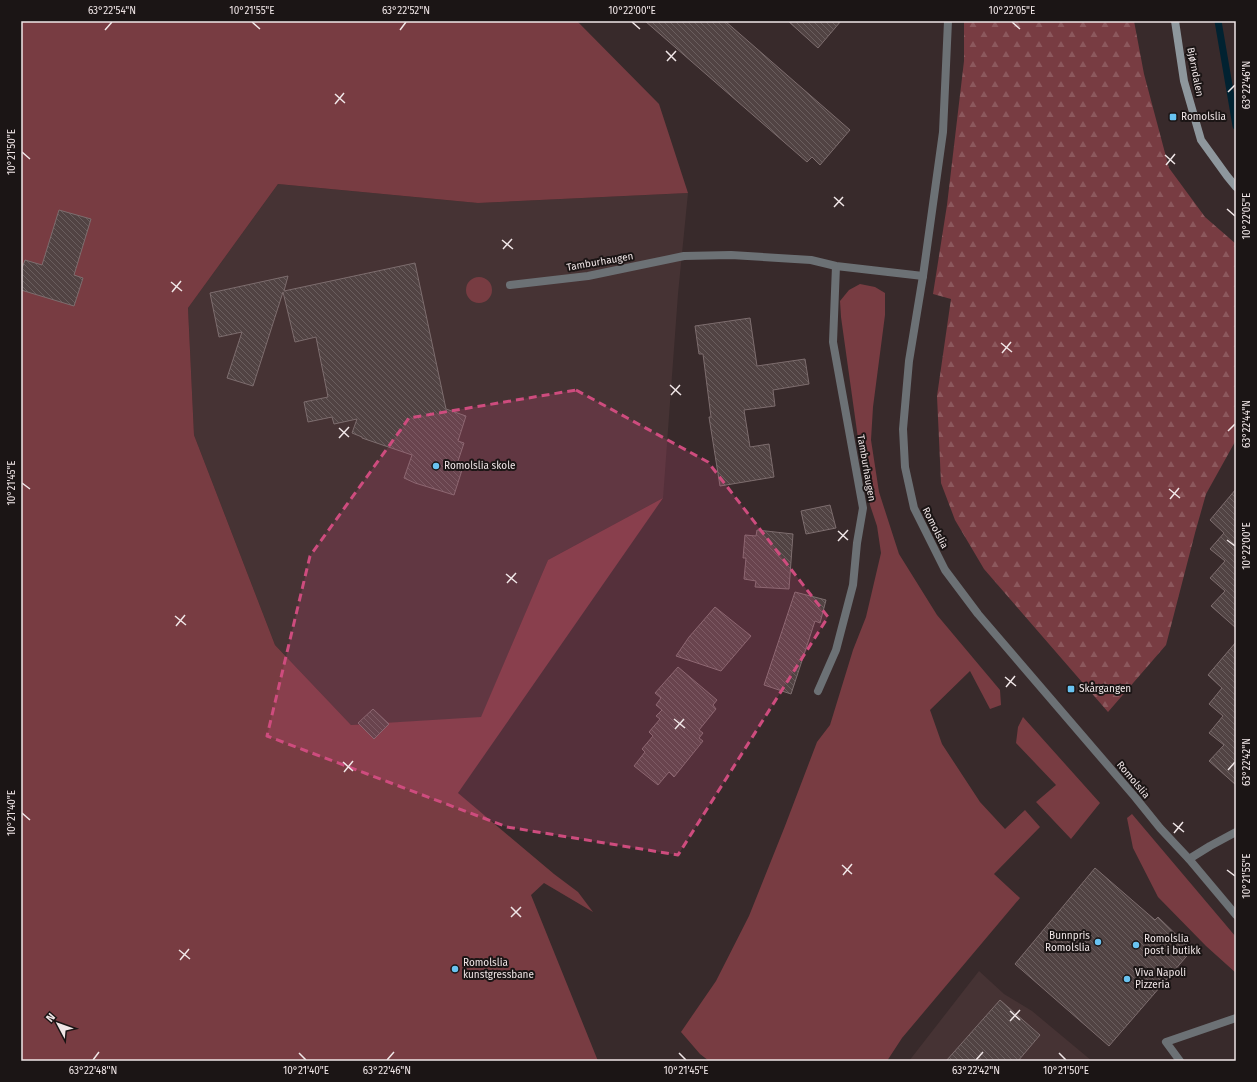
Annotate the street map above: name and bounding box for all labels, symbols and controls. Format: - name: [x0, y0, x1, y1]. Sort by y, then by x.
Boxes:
- text: 63°22'54"N: [88, 5, 136, 17]
- text: 10°21'55"E: [229, 5, 275, 17]
- text: 63°22'52"N: [382, 5, 430, 17]
- text: 10°22'00"E: [608, 5, 656, 17]
- text: 10°22'05"E: [989, 5, 1035, 17]
- street label: Bjørndalen: [1184, 46, 1206, 98]
- text: 63°22'46"N: [1241, 61, 1253, 109]
- place label: Romolslia: [1181, 111, 1226, 123]
- marker: Romolslia: [1168, 112, 1178, 122]
- text: 10°21'50"E: [6, 129, 18, 175]
- text: 10°22'05"E: [1241, 193, 1253, 239]
- street label: Tamburhaugen: [566, 250, 634, 274]
- text: 63°22'44"N: [1241, 400, 1253, 448]
- street label: Tamburhaugen: [854, 434, 878, 502]
- text: 10°21'45"E: [6, 460, 18, 506]
- place label: Romolslia skole: [444, 460, 515, 472]
- marker: Romolslia skole: [431, 461, 441, 471]
- street label: Romolslia: [919, 505, 951, 551]
- text: 10°22'00"E: [1241, 522, 1253, 570]
- place label: Skårgangen: [1079, 682, 1131, 695]
- marker: Skårgangen: [1066, 684, 1076, 694]
- text: 63°22'42"N: [1241, 738, 1253, 786]
- street label: Romolslia: [1114, 759, 1152, 801]
- text: 10°21'40"E: [6, 790, 18, 836]
- text: 10°21'55"E: [1241, 853, 1253, 899]
- place label: Bunnpris Romolslia: [1045, 930, 1090, 954]
- place label: Romolslia post i butikk: [1144, 933, 1201, 957]
- marker: Bunnpris Romolslia: [1093, 937, 1103, 947]
- marker: Romolslia post i butikk: [1131, 940, 1141, 950]
- place label: Romolslia kunstgressbane: [463, 957, 534, 981]
- marker: Romolslia kunstgressbane: [450, 964, 460, 974]
- place label: Viva Napoli Pizzeria: [1135, 967, 1186, 991]
- marker: Viva Napoli Pizzeria: [1122, 974, 1132, 984]
- north arrow: [38, 1004, 78, 1044]
- text: N: [44, 1011, 58, 1025]
- text: 63°22'48"N: [69, 1065, 117, 1077]
- text: 10°21'40"E: [283, 1065, 329, 1077]
- text: 63°22'46"N: [363, 1065, 411, 1077]
- text: 10°21'45"E: [663, 1065, 709, 1077]
- text: 63°22'42"N: [952, 1065, 1000, 1077]
- text: 10°21'50"E: [1043, 1065, 1089, 1077]

